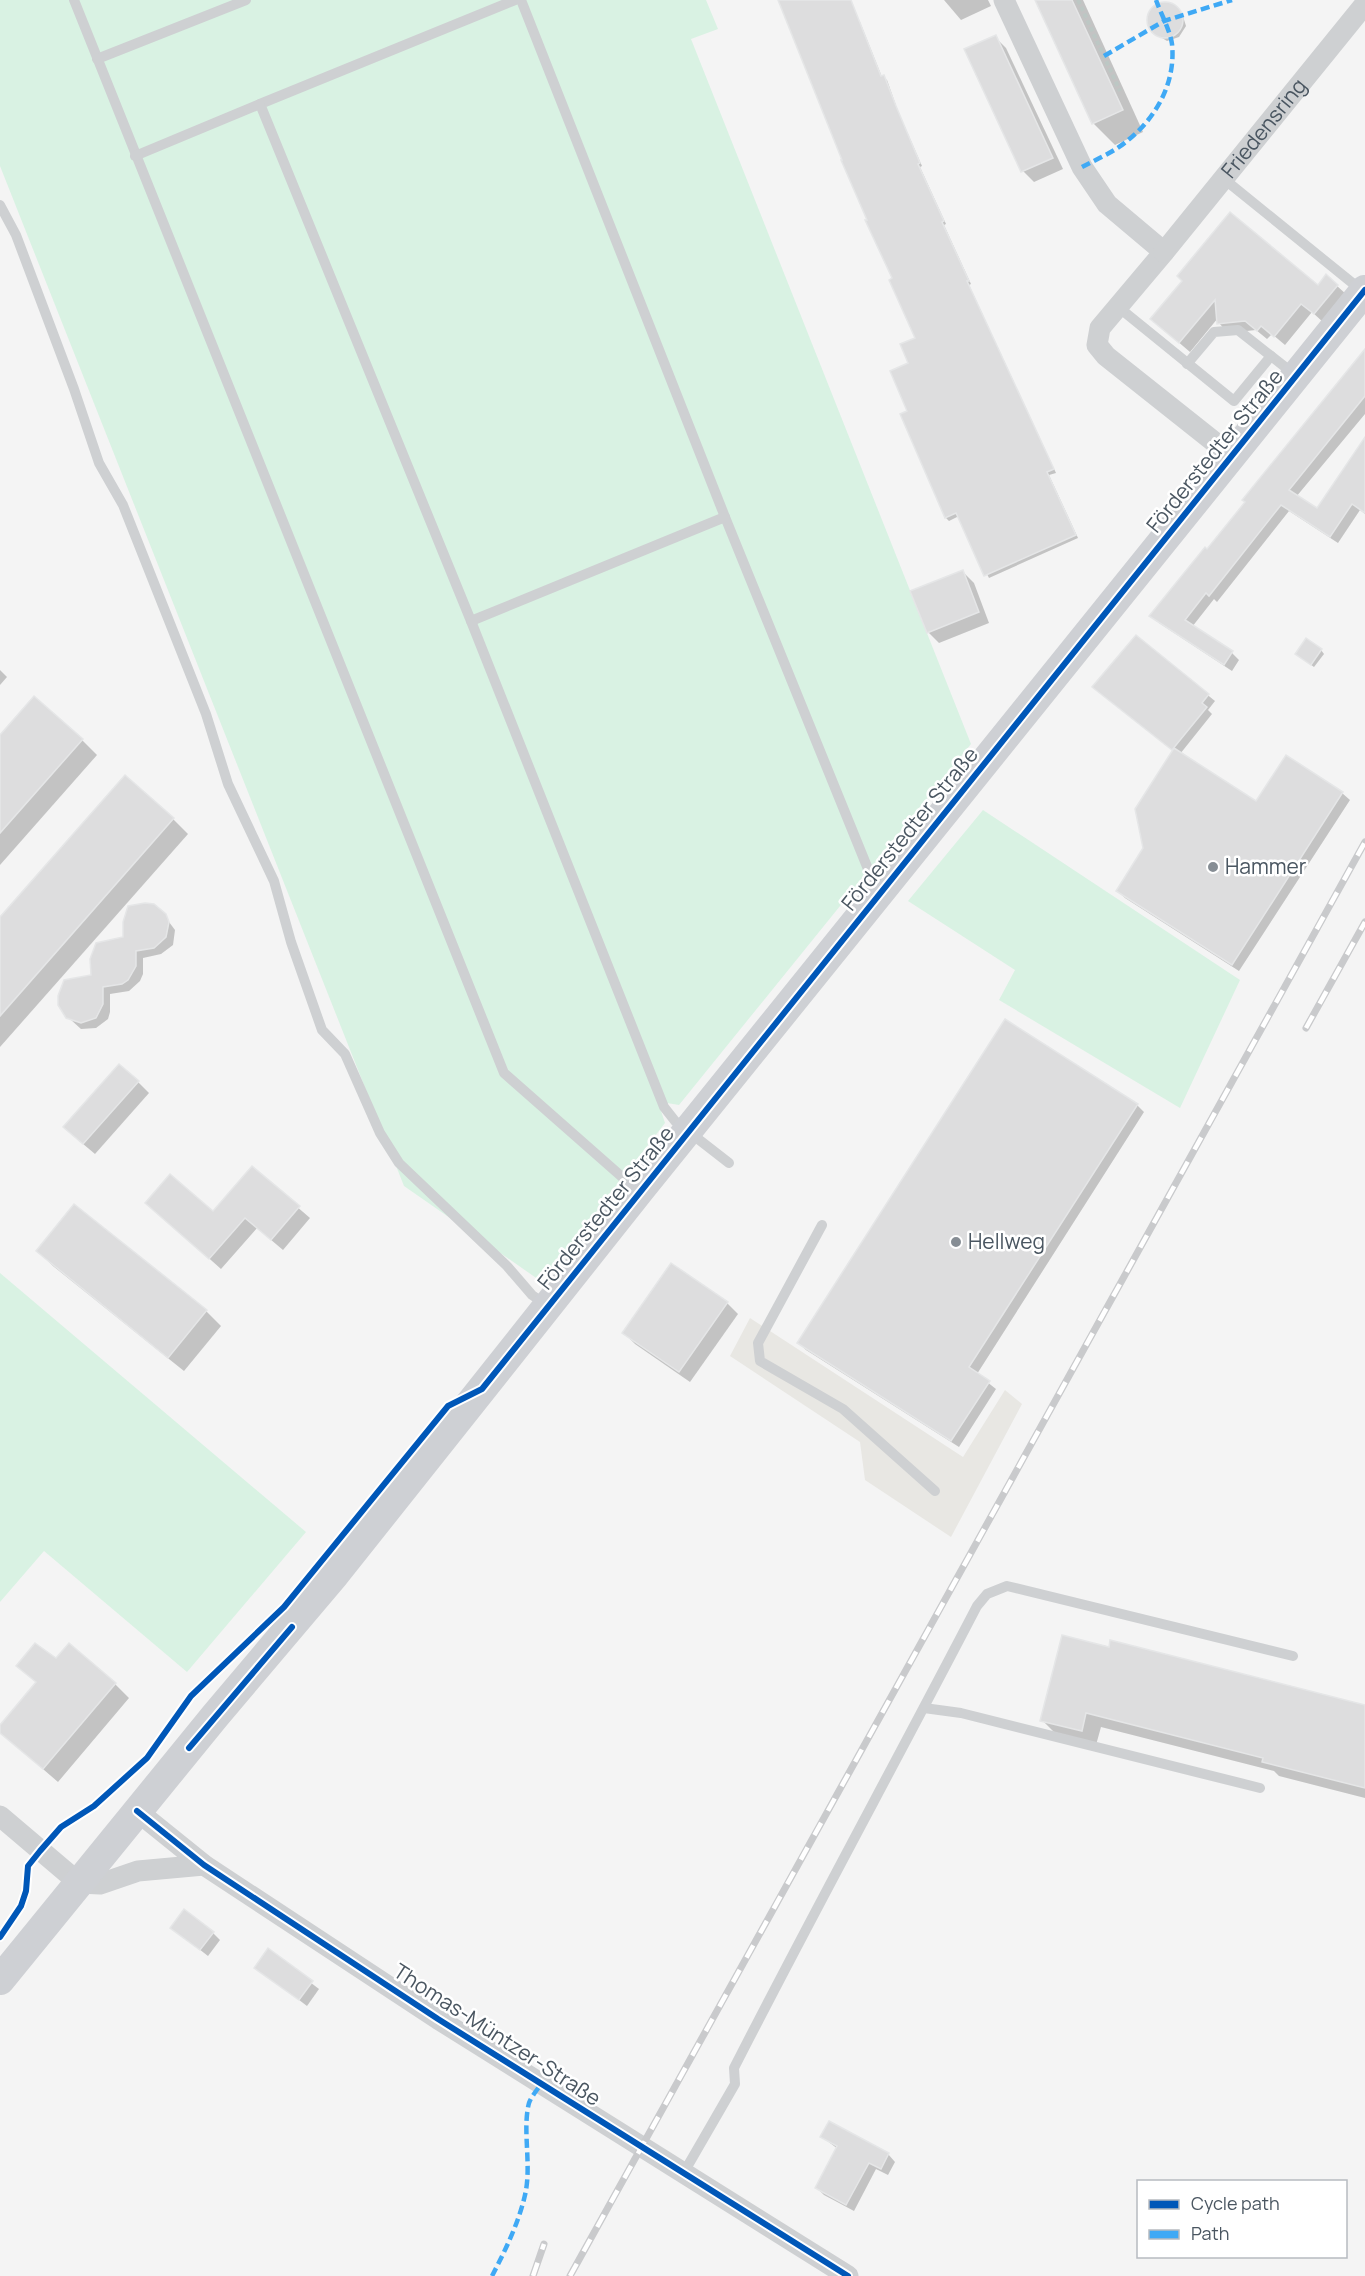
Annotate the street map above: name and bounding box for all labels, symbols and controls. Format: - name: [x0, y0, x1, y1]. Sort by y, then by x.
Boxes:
- street label: Friedensring: [1214, 72, 1312, 184]
- street label: Förderstedter Straße: [1140, 363, 1289, 538]
- street label: Förderstedter Straße: [835, 741, 984, 916]
- place label: Hammer: [1225, 852, 1307, 880]
- marker: Hammer: [1206, 860, 1220, 874]
- street label: Förderstedter Straße: [531, 1120, 680, 1295]
- place label: Hellweg: [968, 1227, 1045, 1255]
- marker: Hellweg: [949, 1235, 963, 1249]
- street label: Thomas-Müntzer-Straße: [389, 1957, 607, 2112]
- legend: [1137, 2180, 1347, 2258]
- text: Cycle path: [1191, 2191, 1280, 2215]
- text: Path: [1191, 2221, 1229, 2245]

